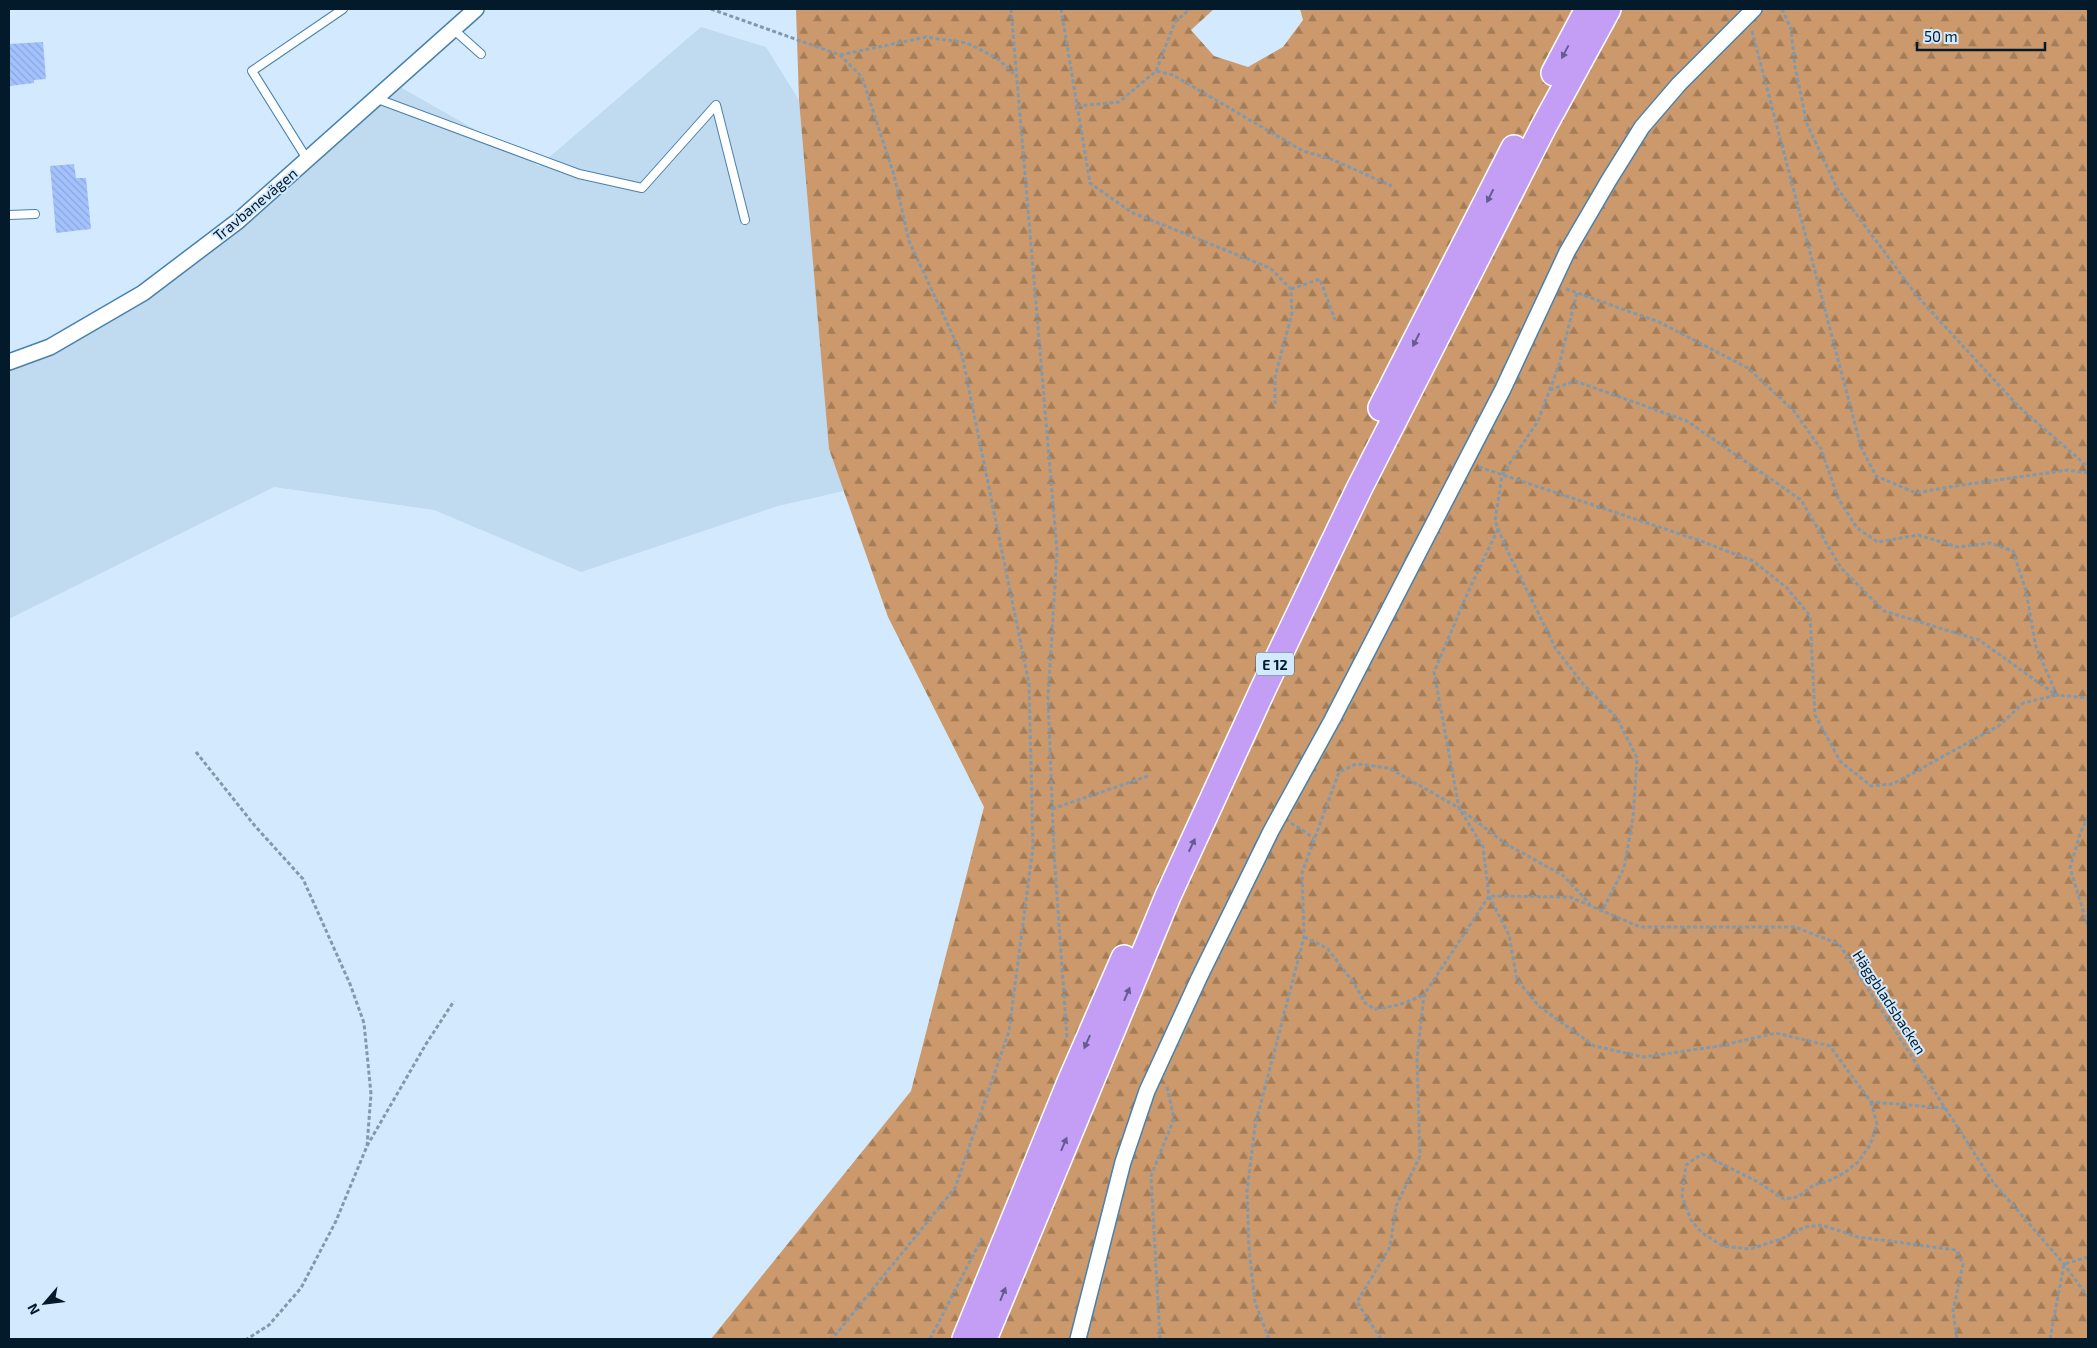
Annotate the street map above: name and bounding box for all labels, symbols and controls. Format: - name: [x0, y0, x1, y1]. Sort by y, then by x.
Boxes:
- scale bar: [1917, 20, 2044, 52]
- text: 50 m: [1924, 27, 1958, 45]
- one-way arrow: [1561, 44, 1569, 59]
- street label: Travbanevägen: [209, 164, 301, 244]
- one-way arrow: [1486, 188, 1494, 203]
- one-way arrow: [1412, 333, 1420, 348]
- road number: E 12: [1256, 652, 1294, 676]
- one-way arrow: [1188, 838, 1196, 852]
- street label: Häggbladsbacken: [1850, 946, 1930, 1058]
- one-way arrow: [1124, 987, 1132, 1001]
- one-way arrow: [1083, 1035, 1091, 1049]
- one-way arrow: [1061, 1137, 1069, 1151]
- north arrow: [20, 1278, 70, 1328]
- one-way arrow: [999, 1286, 1007, 1301]
- text: N: [23, 1301, 43, 1318]

